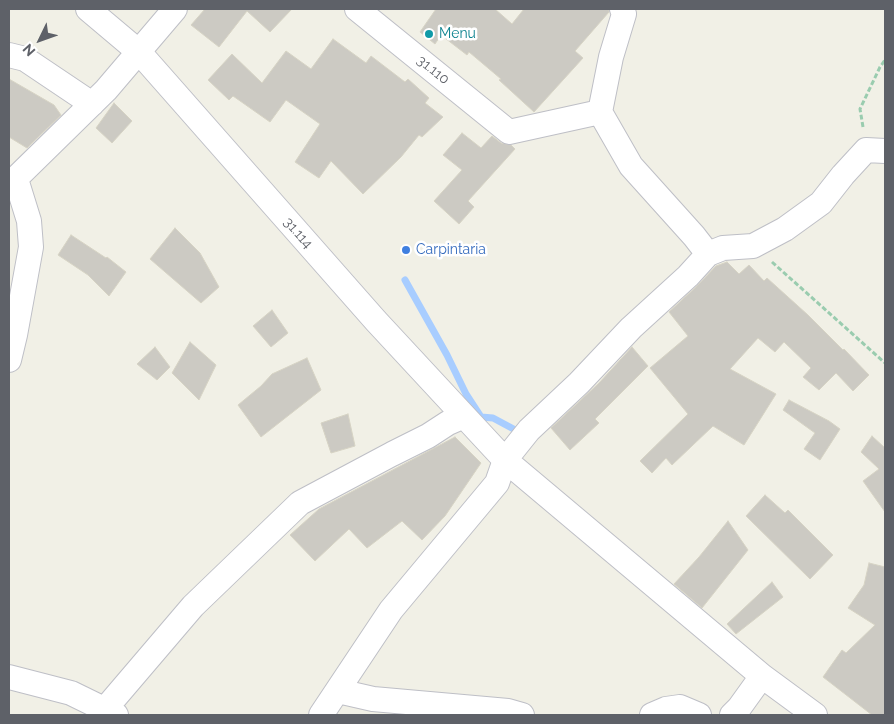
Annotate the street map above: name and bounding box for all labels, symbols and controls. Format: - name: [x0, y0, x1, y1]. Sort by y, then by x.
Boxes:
- north arrow: [15, 15, 65, 65]
- place label: Menu: [439, 26, 476, 42]
- marker: Menu: [423, 28, 435, 40]
- text: N: [19, 41, 38, 59]
- street label: 31.110: [413, 52, 453, 88]
- street label: 31.114: [280, 214, 316, 252]
- place label: Carpintaria: [416, 242, 486, 258]
- marker: Carpintaria: [400, 244, 412, 256]

